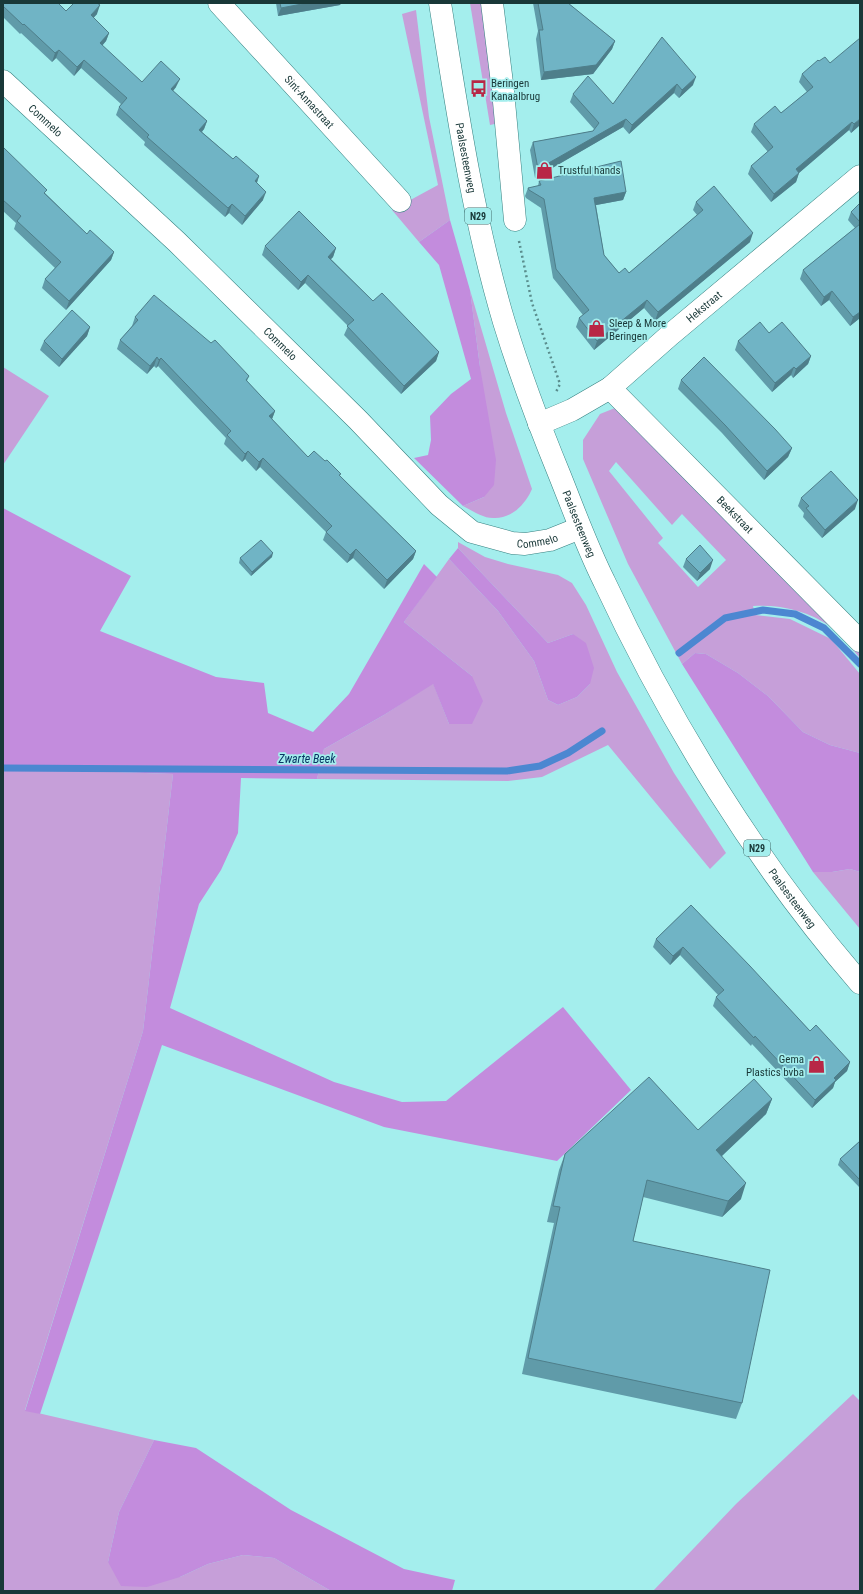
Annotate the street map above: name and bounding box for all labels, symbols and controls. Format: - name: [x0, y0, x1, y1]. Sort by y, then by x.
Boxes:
- street label: Sint-Annastraat: [282, 73, 336, 131]
- place label: Beringen Kanaalbrug: [491, 77, 540, 103]
- bus stop icon: Beringen Kanaalbrug: [468, 79, 488, 99]
- street label: Commelo: [26, 102, 65, 140]
- street label: Paalsesteenweg: [453, 122, 478, 194]
- shop icon: Trustful hands: [535, 160, 555, 180]
- place label: Trustful hands: [558, 164, 621, 177]
- road number: N29: [465, 208, 491, 224]
- street label: Hekstraat: [684, 288, 725, 326]
- place label: Sleep & More Beringen: [609, 317, 666, 343]
- shop icon: Sleep & More Beringen: [586, 319, 606, 339]
- street label: Commelo: [261, 325, 300, 364]
- street label: Paalsesteenweg: [559, 489, 598, 559]
- street label: Beekstraat: [714, 494, 756, 536]
- street label: Commelo: [516, 531, 560, 551]
- water label: Zwarte Beek: [277, 752, 336, 766]
- road number: N29: [744, 840, 770, 856]
- street label: Paalsesteenweg: [766, 866, 818, 931]
- place label: Gema Plastics bvba: [746, 1053, 804, 1079]
- shop icon: Gema Plastics bvba: [807, 1055, 827, 1075]

